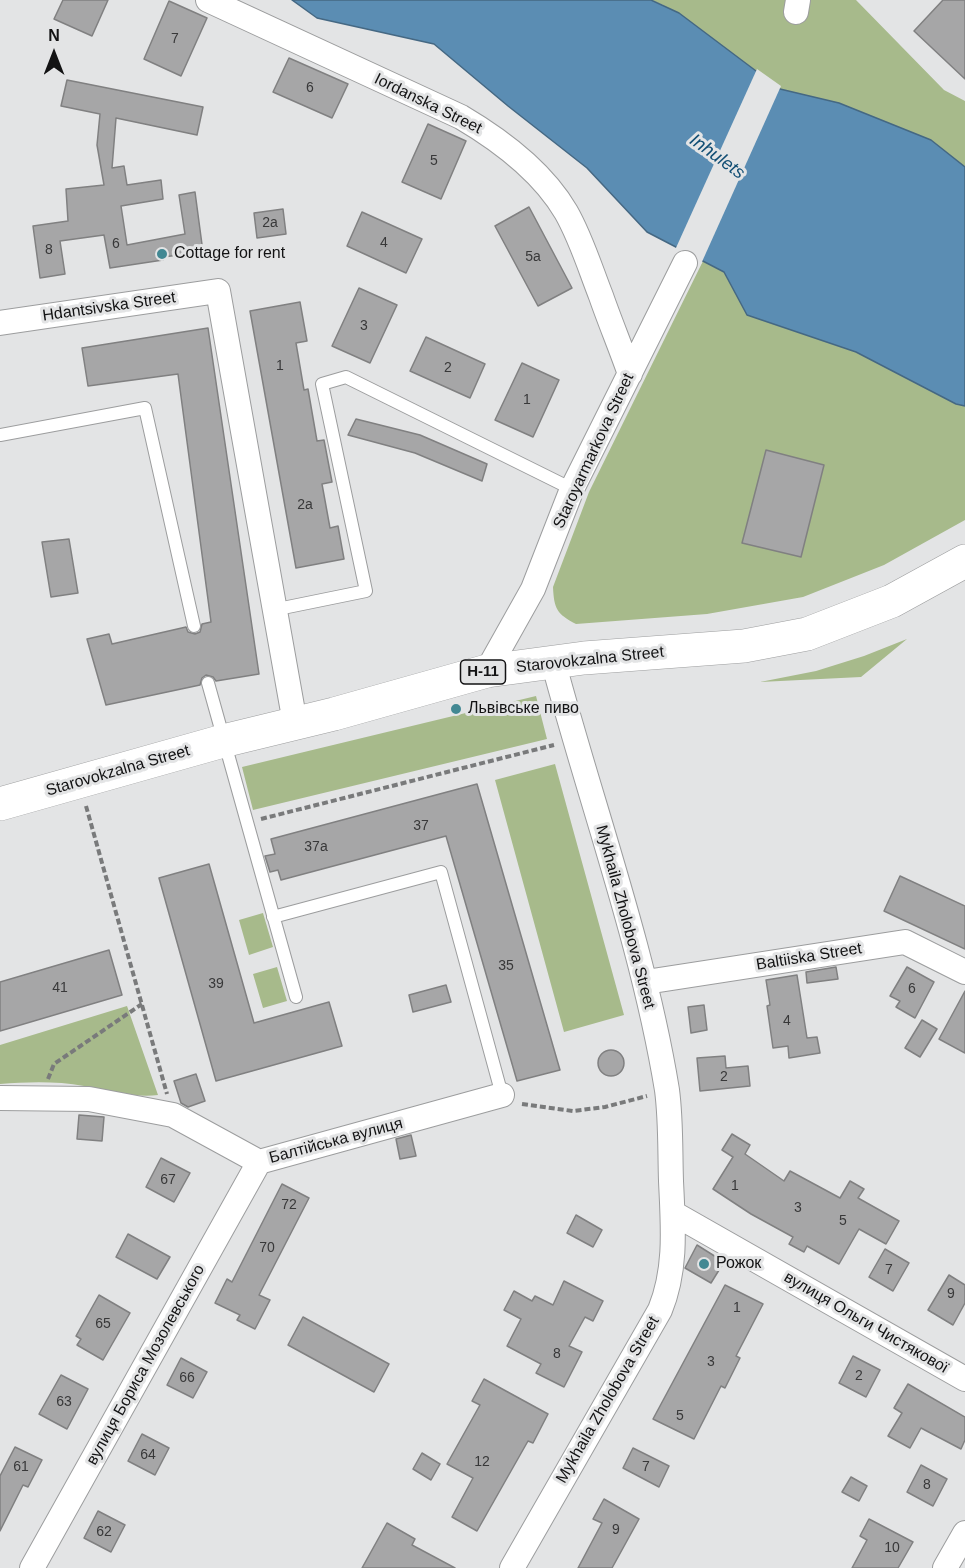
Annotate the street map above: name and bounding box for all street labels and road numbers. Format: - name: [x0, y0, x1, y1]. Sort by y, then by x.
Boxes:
- street label: Iordanska Street: [371, 70, 485, 138]
- street label: Hdantsivska Street: [41, 288, 177, 326]
- street label: Staroyarmarkova Street: [550, 370, 638, 532]
- street label: Starovokzalna Street: [515, 643, 665, 677]
- road number: Н-11: [460, 660, 506, 684]
- street label: Starovokzalna Street: [44, 741, 192, 801]
- street label: Mykhaila Zholobova Street: [591, 823, 659, 1011]
- street label: Baltiiska Street: [755, 939, 863, 975]
- street label: Балтійська вулиця: [267, 1114, 405, 1168]
- street label: вулиця Бориса Мозолевського: [83, 1261, 209, 1469]
- street label: вулиця Ольги Чистякової: [780, 1268, 952, 1378]
- street label: Mykhaila Zholobova Street: [552, 1313, 664, 1487]

